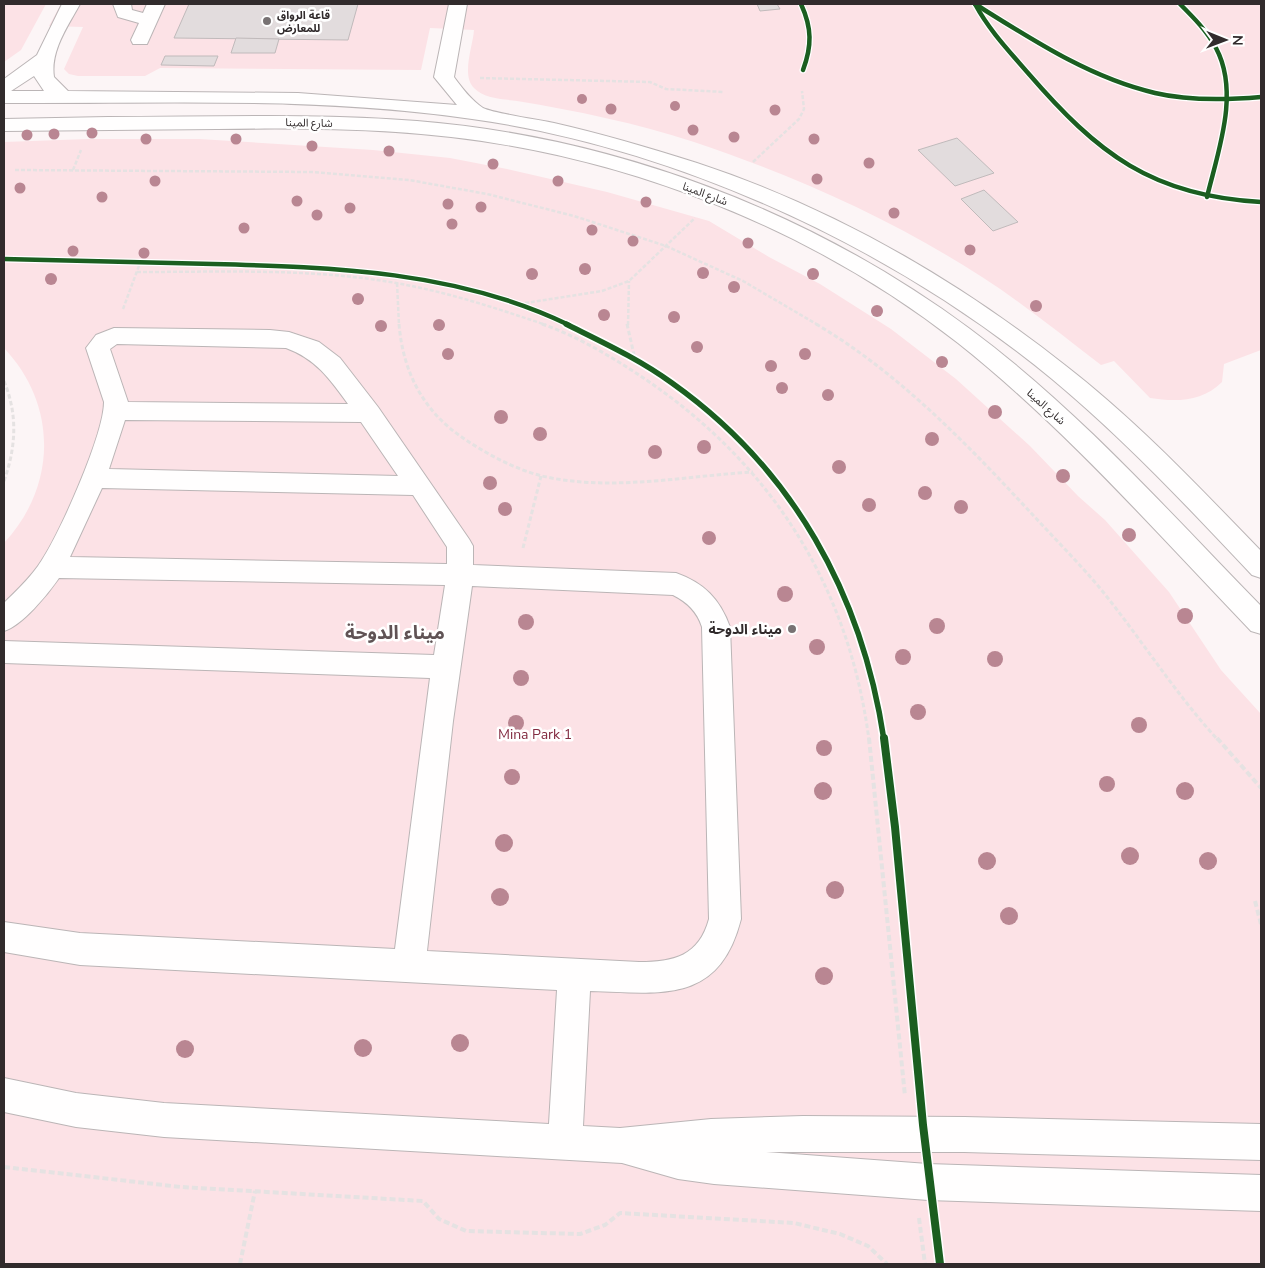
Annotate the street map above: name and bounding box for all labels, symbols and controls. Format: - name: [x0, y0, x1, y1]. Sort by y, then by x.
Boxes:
- place label: قاعة الرواق للمعارض: [277, 8, 331, 36]
- marker: قاعة الرواق للمعارض: [261, 15, 273, 27]
- north arrow: [1200, 15, 1250, 65]
- text: N: [1228, 35, 1247, 46]
- street label: شارع المينا: [285, 115, 333, 131]
- street label: شارع المينا: [680, 179, 730, 209]
- street label: شارع المينا: [1023, 386, 1069, 429]
- district label: ميناء الدوحة: [345, 620, 445, 646]
- place label: ميناء الدوحة: [708, 620, 782, 639]
- marker: ميناء الدوحة: [786, 623, 798, 635]
- park label: Mina Park 1: [498, 725, 572, 744]

